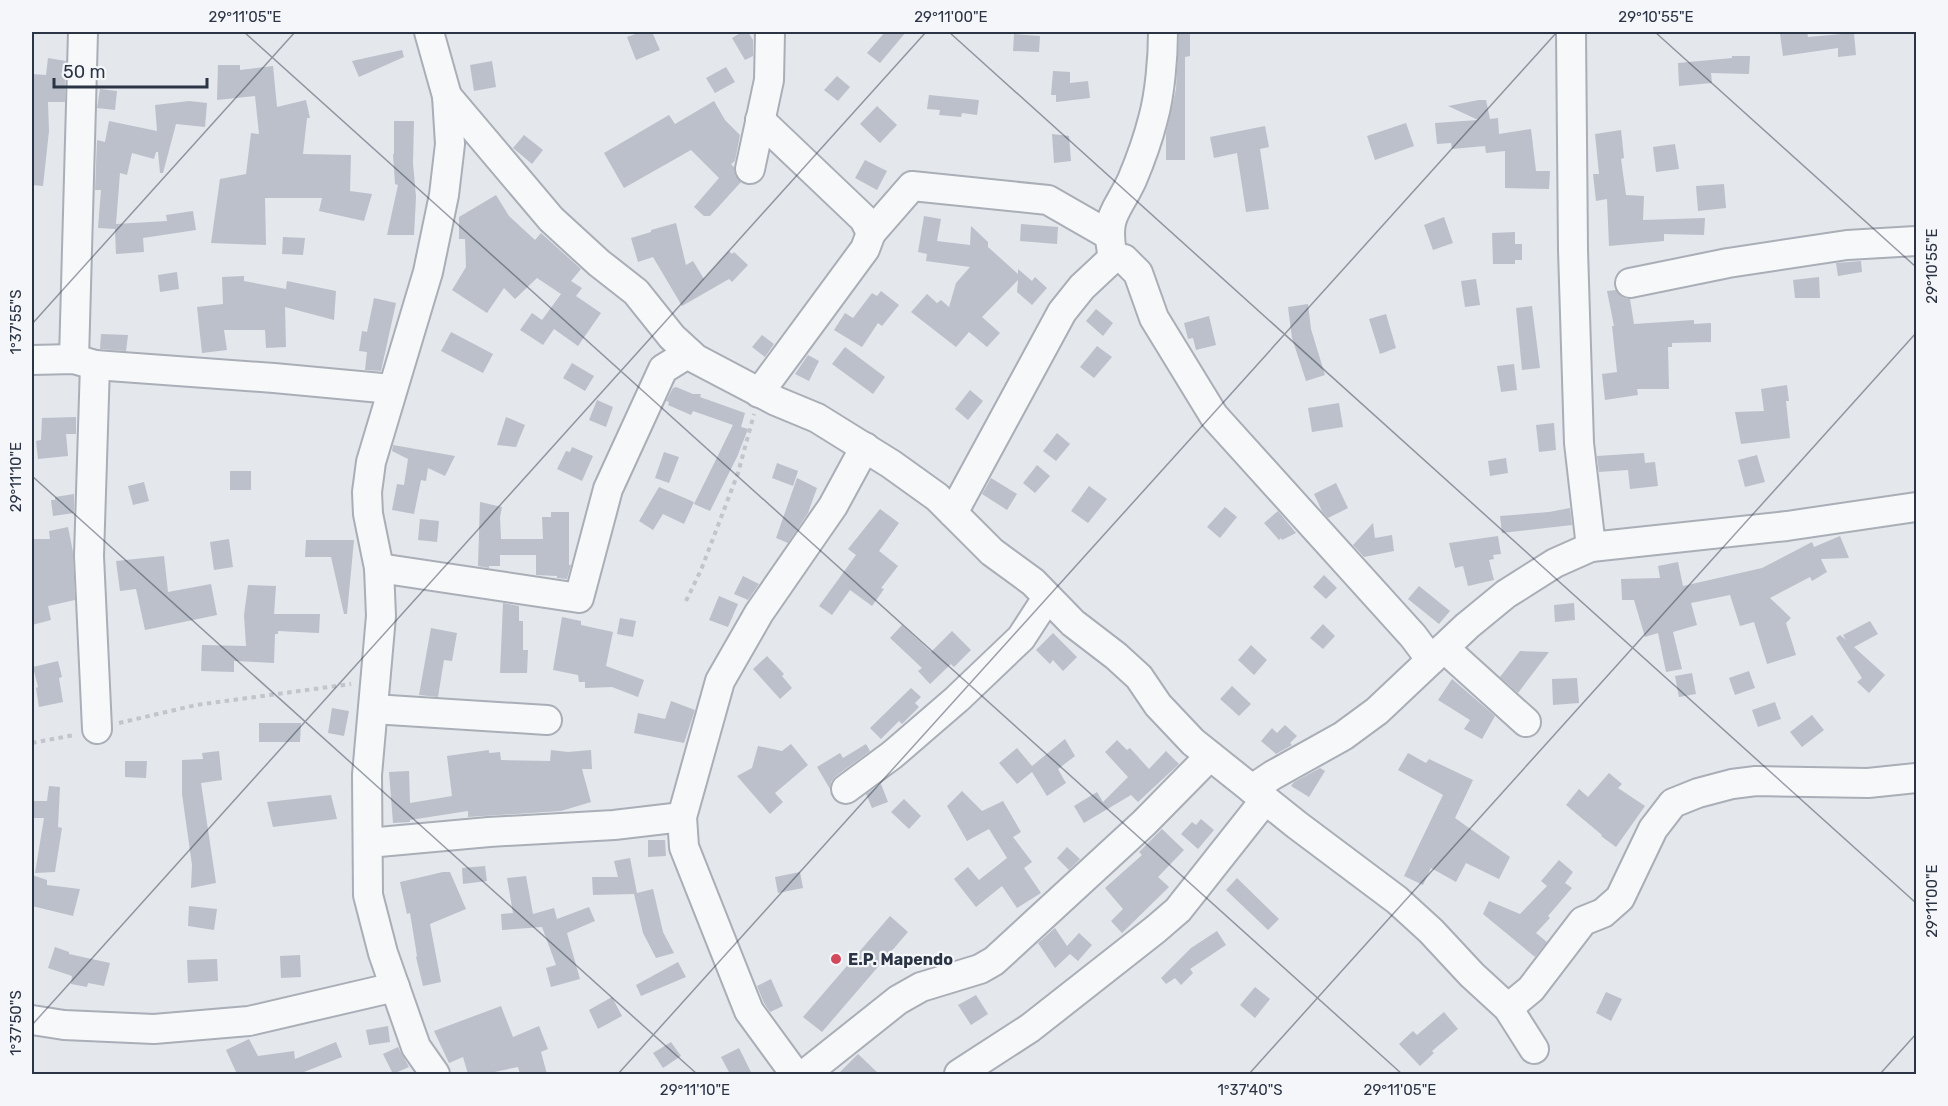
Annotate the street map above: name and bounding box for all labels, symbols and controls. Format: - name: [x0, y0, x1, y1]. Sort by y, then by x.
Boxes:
- text: 29°11'05"E: [209, 8, 281, 26]
- text: 29°11'00"E: [914, 8, 988, 26]
- text: 29°10'55"E: [1618, 8, 1694, 26]
- scale bar: [54, 51, 207, 89]
- text: 50 m: [63, 61, 106, 83]
- text: 29°10'55"E: [1923, 228, 1941, 304]
- text: 1°37'55"S: [7, 290, 25, 354]
- text: 29°11'10"E: [7, 442, 25, 512]
- text: 29°11'00"E: [1923, 864, 1941, 938]
- place label: E.P. Mapendo: [848, 950, 953, 969]
- marker: E.P. Mapendo: [829, 952, 843, 966]
- text: 1°37'50"S: [7, 990, 25, 1056]
- text: 29°11'10"E: [660, 1081, 730, 1099]
- text: 1°37'40"S: [1217, 1081, 1283, 1099]
- text: 29°11'05"E: [1364, 1081, 1436, 1099]

